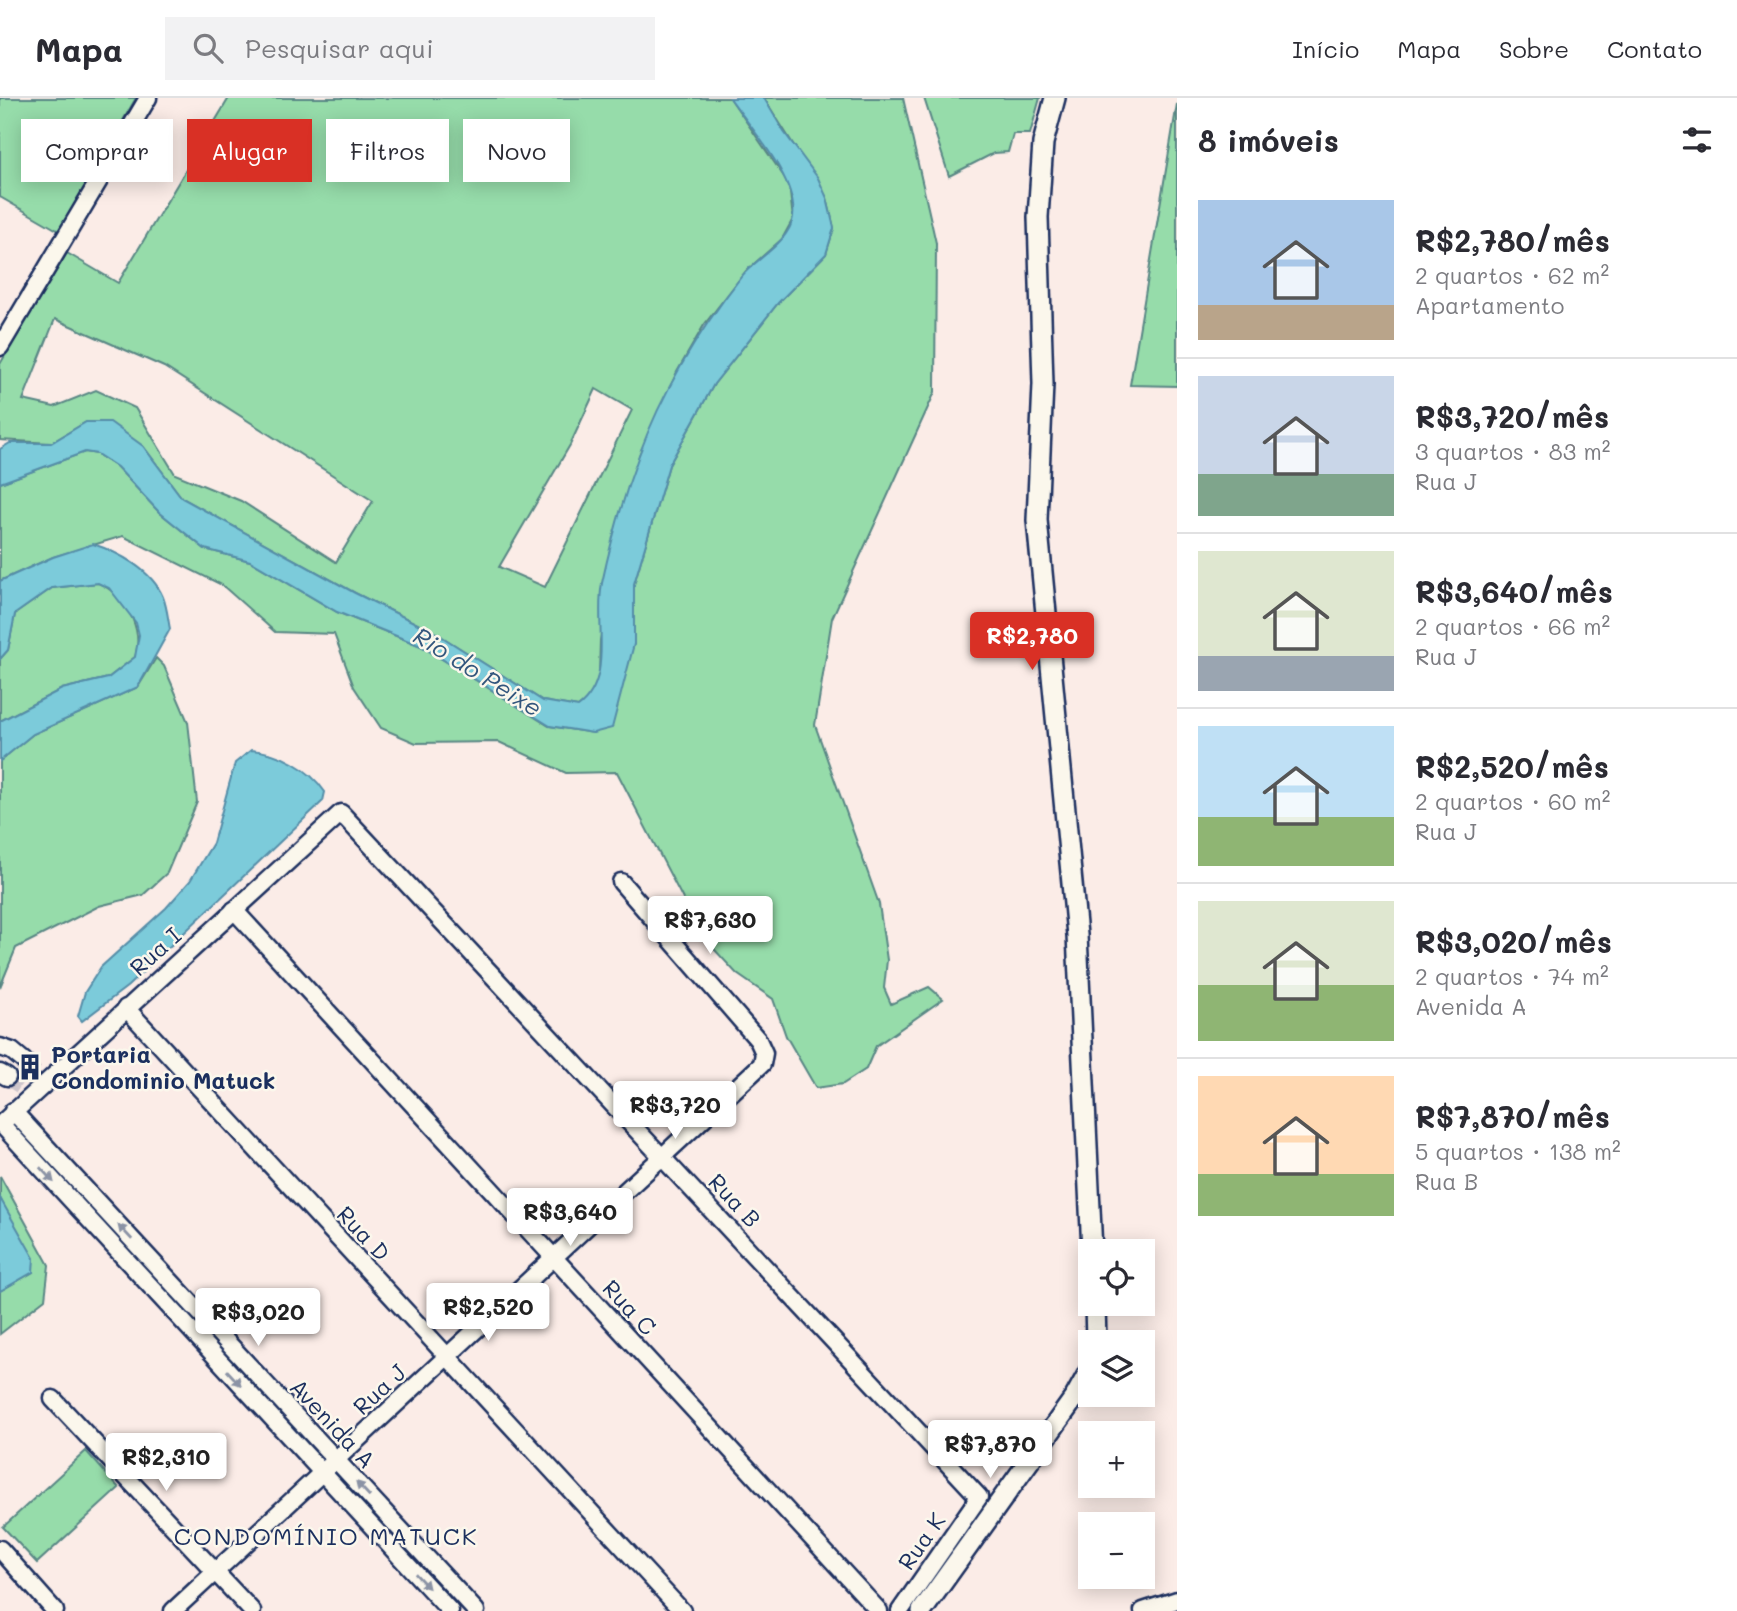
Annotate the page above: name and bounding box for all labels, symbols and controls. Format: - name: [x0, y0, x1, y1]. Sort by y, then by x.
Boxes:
- search box: [165, 17, 655, 80]
- text: Mapa: [35, 27, 123, 70]
- icon: search: [189, 29, 227, 67]
- text: Pesquisar aqui: [245, 31, 434, 65]
- text: Início: [1292, 33, 1359, 64]
- text: Mapa: [1397, 33, 1461, 64]
- text: Sobre: [1499, 33, 1569, 64]
- text: Contato: [1607, 33, 1702, 64]
- chip: Comprar: [21, 119, 173, 182]
- chip: Alugar: [187, 119, 312, 182]
- chip: Filtros: [326, 119, 449, 182]
- chip: Novo: [463, 119, 570, 182]
- text: 8 imóveis: [1198, 120, 1339, 160]
- icon: filters: [1678, 121, 1716, 159]
- text: R$2,780/mês: [1415, 220, 1610, 260]
- icon: home: [1254, 228, 1338, 312]
- text: 2 quartos · 62 m²: [1415, 260, 1609, 290]
- text: Apartamento: [1415, 290, 1565, 320]
- text: R$3,720/mês: [1415, 396, 1609, 436]
- icon: home: [1254, 404, 1338, 488]
- text: 3 quartos · 83 m²: [1415, 436, 1611, 466]
- text: Rua J: [1415, 466, 1477, 496]
- text: R$3,640/mês: [1415, 571, 1613, 611]
- icon: home: [1254, 579, 1338, 663]
- text: 2 quartos · 66 m²: [1415, 611, 1610, 641]
- pin: R$2,780: [967, 612, 1097, 672]
- water label: Rio do Peixe: [408, 619, 548, 723]
- text: R$2,780: [986, 620, 1078, 650]
- text: Rua J: [1415, 641, 1477, 671]
- text: R$2,520/mês: [1415, 746, 1609, 786]
- icon: home: [1254, 754, 1338, 838]
- text: 2 quartos · 60 m²: [1415, 786, 1611, 816]
- text: Rua J: [1415, 816, 1477, 846]
- pin: R$7,630: [645, 896, 775, 956]
- text: R$7,630: [664, 904, 756, 934]
- street label: Rua I: [123, 920, 187, 982]
- text: R$3,020/mês: [1415, 921, 1612, 961]
- icon: home: [1254, 929, 1338, 1013]
- text: 2 quartos · 74 m²: [1415, 961, 1609, 991]
- text: Avenida A: [1415, 991, 1527, 1021]
- place label: Portaria Condominio Matuck: [51, 1039, 275, 1095]
- building icon: Portaria Condominio Matuck: [15, 1052, 45, 1082]
- pin: R$3,720: [610, 1082, 740, 1141]
- text: R$3,720: [629, 1089, 721, 1119]
- text: R$7,870/mês: [1415, 1096, 1610, 1136]
- icon: home: [1254, 1104, 1338, 1188]
- text: 5 quartos · 138 m²: [1415, 1136, 1621, 1166]
- one-way arrow: [39, 1166, 55, 1184]
- text: Rua B: [1415, 1166, 1478, 1196]
- street label: Rua B: [702, 1167, 768, 1233]
- pin: R$3,640: [505, 1188, 635, 1248]
- text: R$3,640: [523, 1196, 617, 1226]
- street label: Rua D: [331, 1199, 397, 1267]
- one-way arrow: [118, 1224, 134, 1241]
- map controls: [1078, 1239, 1155, 1589]
- button: locate: [1078, 1239, 1155, 1316]
- street label: Rua C: [597, 1273, 663, 1341]
- pin: R$2,520: [423, 1284, 553, 1343]
- pin: R$3,020: [193, 1288, 323, 1348]
- text: R$2,520: [442, 1291, 534, 1321]
- text: R$3,020: [211, 1296, 305, 1326]
- button: layers: [1078, 1330, 1155, 1407]
- street label: Rua J: [346, 1357, 412, 1421]
- one-way arrow: [226, 1369, 242, 1386]
- street label: Avenida A: [284, 1372, 382, 1474]
- pin: R$7,870: [925, 1420, 1055, 1480]
- button: +: [1078, 1421, 1155, 1498]
- text: R$7,870: [944, 1428, 1036, 1458]
- pin: R$2,310: [101, 1434, 231, 1493]
- text: R$2,310: [122, 1441, 210, 1471]
- one-way arrow: [355, 1481, 371, 1498]
- street label: Rua K: [891, 1507, 951, 1575]
- button: −: [1078, 1512, 1155, 1589]
- district label: CONDOMÍNIO MATUCK: [174, 1520, 478, 1551]
- one-way arrow: [414, 1572, 430, 1589]

